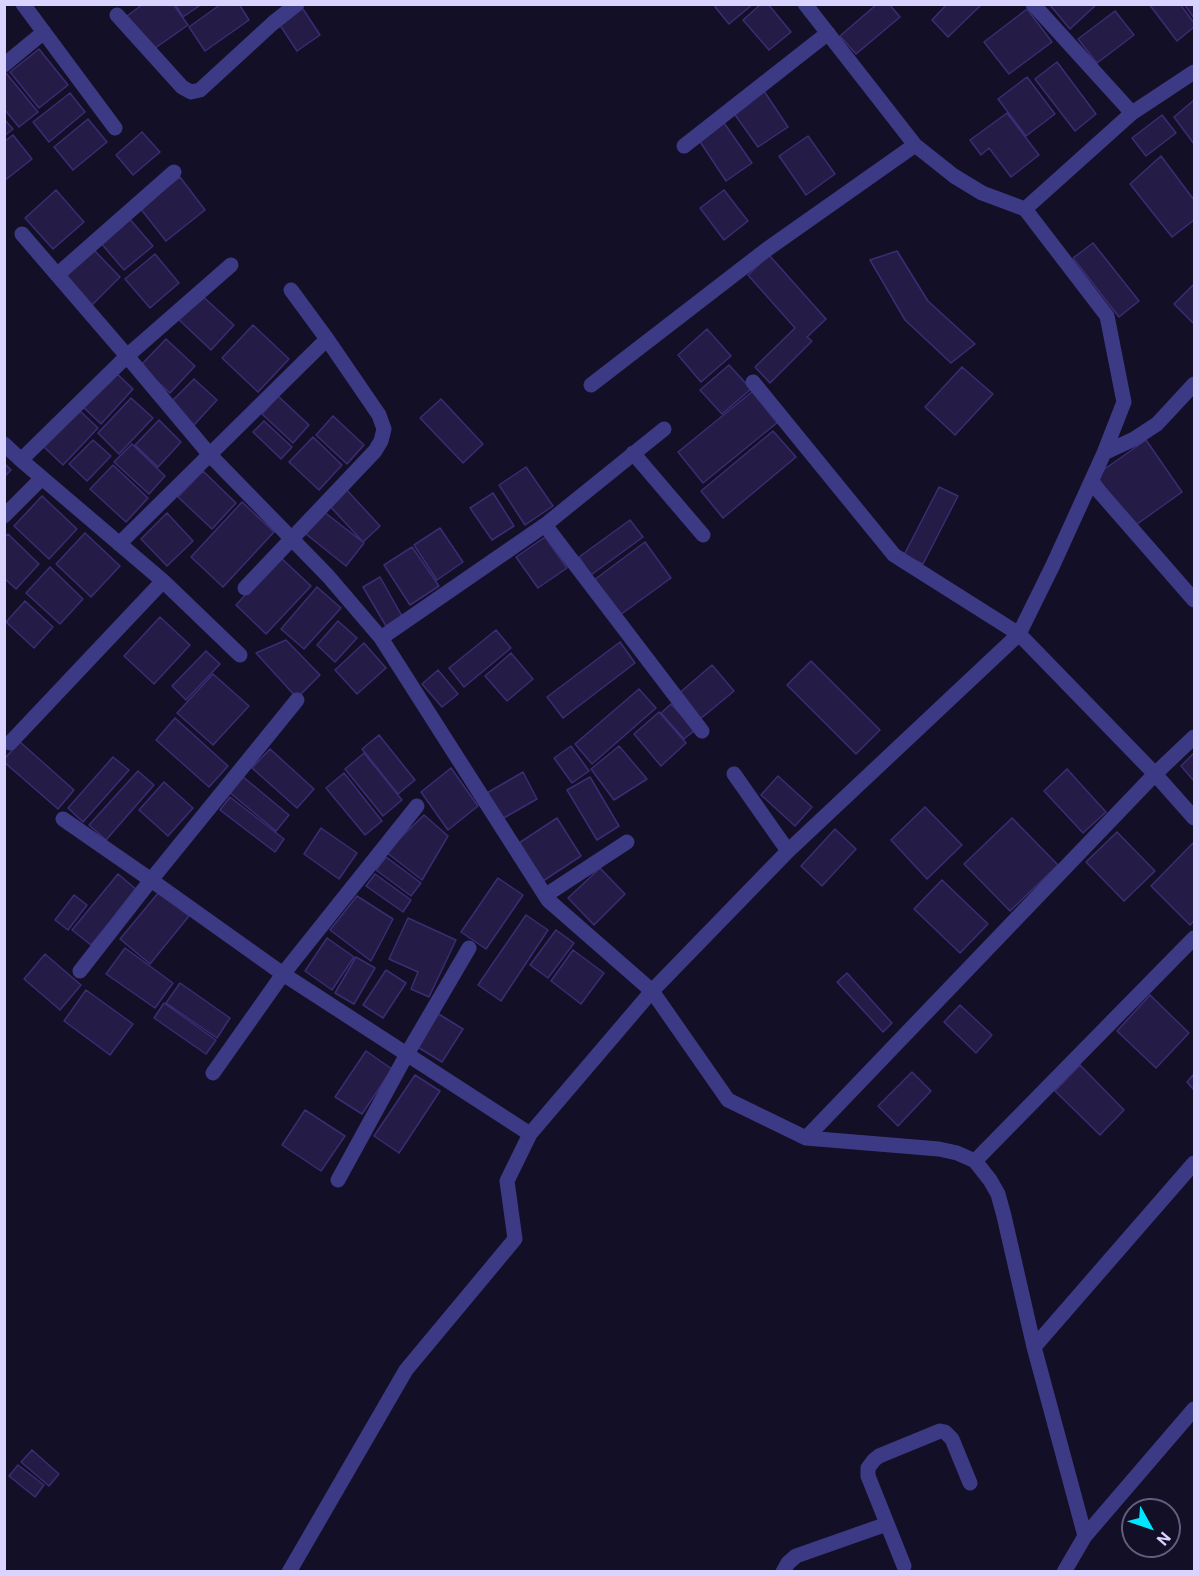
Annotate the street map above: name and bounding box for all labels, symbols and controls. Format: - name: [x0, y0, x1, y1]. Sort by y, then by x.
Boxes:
- north arrow: [1121, 1498, 1181, 1558]
- text: N: [1153, 1528, 1175, 1549]

